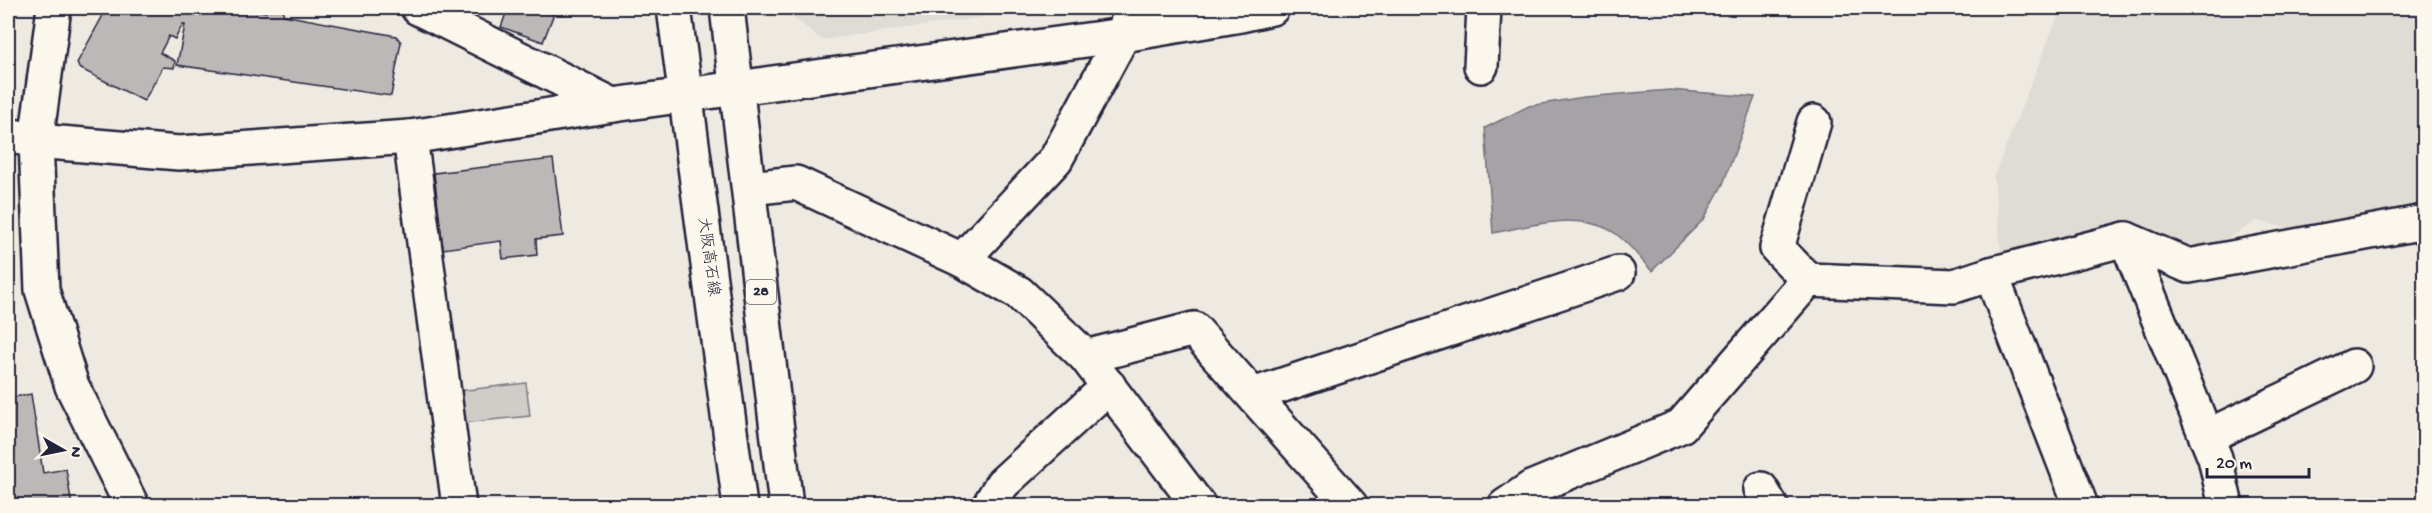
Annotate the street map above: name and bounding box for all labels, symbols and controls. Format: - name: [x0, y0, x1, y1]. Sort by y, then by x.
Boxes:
- street label: 大阪高石線: [692, 216, 724, 298]
- road number: 28: [746, 280, 776, 304]
- north arrow: [33, 420, 93, 480]
- scale bar: [2207, 441, 2309, 479]
- text: N: [64, 445, 85, 459]
- text: 20 m: [2216, 454, 2252, 475]

